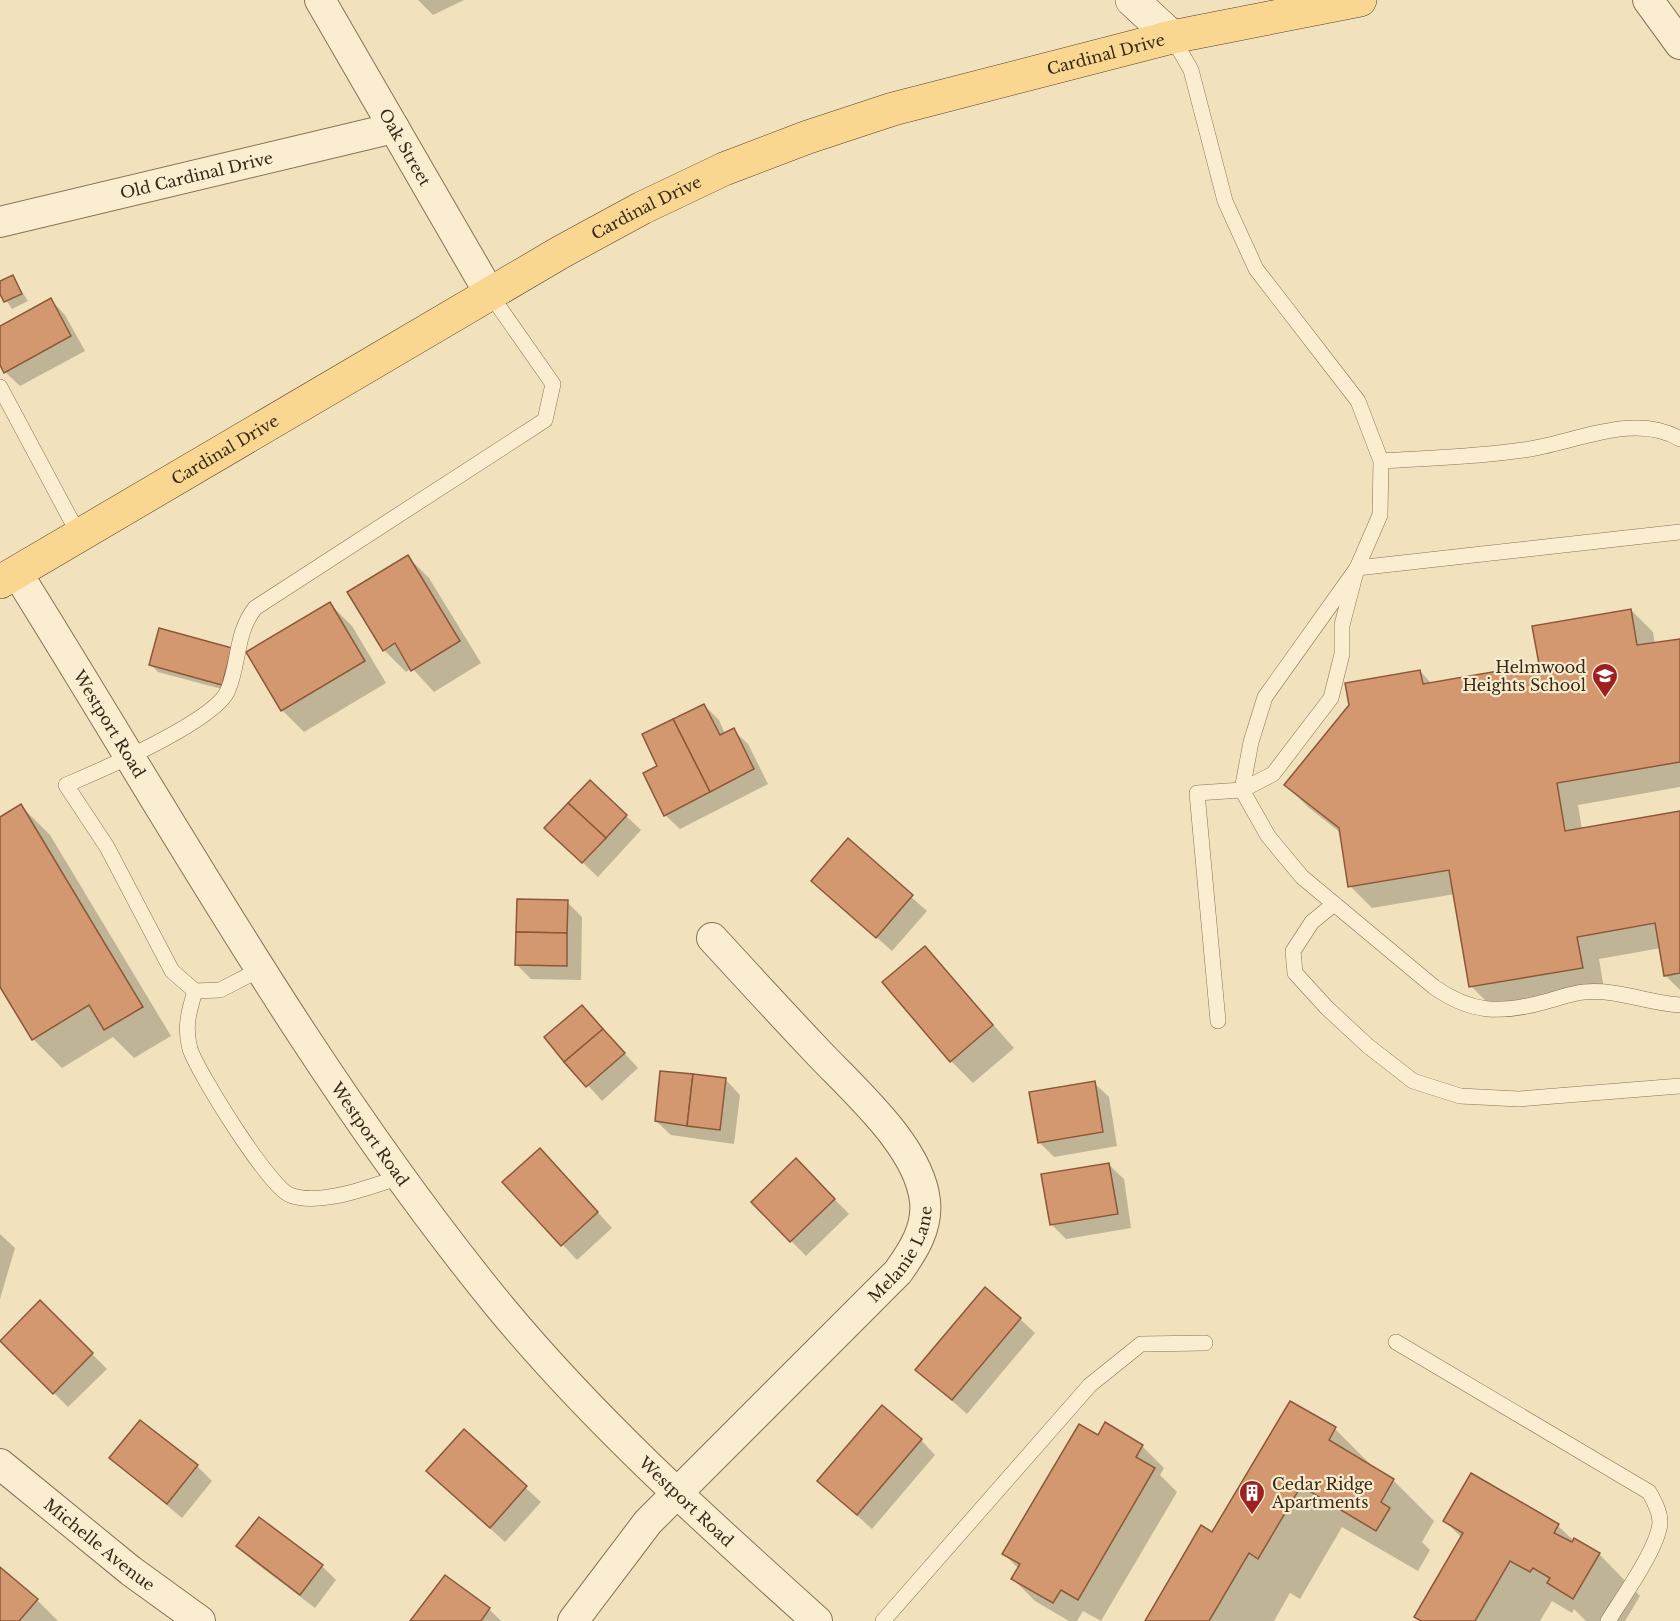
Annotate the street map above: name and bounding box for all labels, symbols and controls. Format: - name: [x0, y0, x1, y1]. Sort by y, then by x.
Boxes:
- street label: Cardinal Drive: [1045, 29, 1167, 79]
- street label: Oak Street: [375, 105, 435, 190]
- street label: Old Cardinal Drive: [118, 147, 275, 203]
- street label: Cardinal Drive: [588, 171, 704, 244]
- street label: Cardinal Drive: [168, 410, 282, 489]
- place label: Helmwood Heights School: [1462, 657, 1586, 695]
- school or university icon: Helmwood Heights School: [1590, 661, 1620, 699]
- street label: Westport Road: [69, 666, 150, 782]
- street label: Westport Road: [326, 1077, 414, 1190]
- street label: Melanie Lane: [864, 1205, 936, 1306]
- street label: Westport Road: [634, 1452, 738, 1551]
- place label: Cedar Ridge Apartments: [1271, 1474, 1373, 1512]
- building icon: Cedar Ridge Apartments: [1237, 1478, 1267, 1516]
- street label: Michelle Avenue: [40, 1494, 159, 1595]

